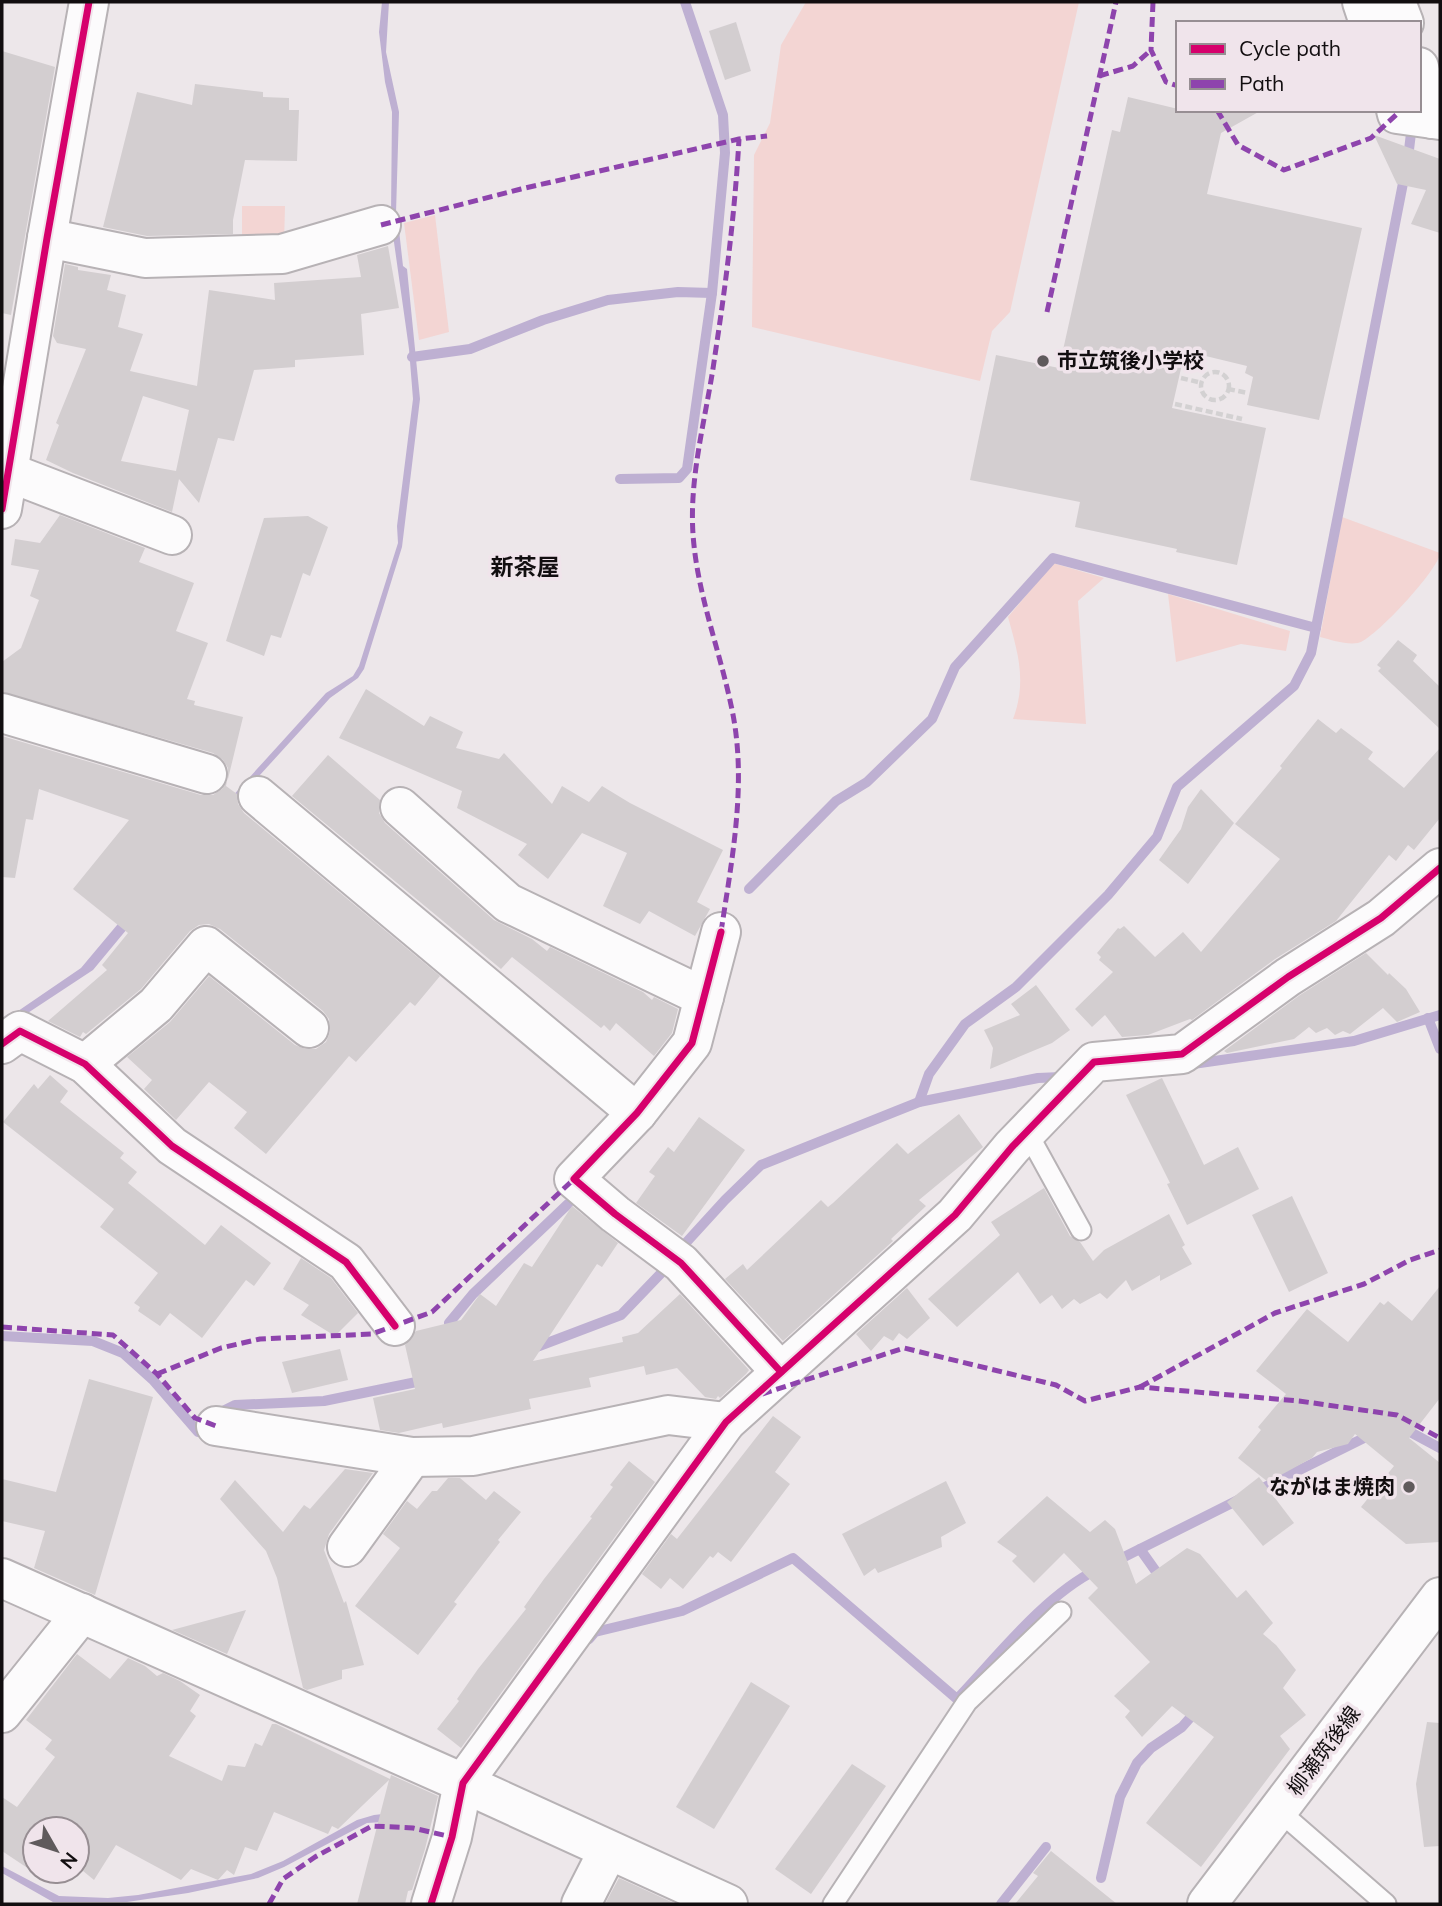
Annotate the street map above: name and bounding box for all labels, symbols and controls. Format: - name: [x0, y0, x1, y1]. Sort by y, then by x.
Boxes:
- legend: [1176, 21, 1421, 112]
- text: Cycle path: [1239, 35, 1341, 61]
- text: Path: [1239, 70, 1284, 96]
- place label: 市立筑後小学校: [1057, 347, 1204, 373]
- marker: 市立筑後小学校: [1035, 353, 1051, 369]
- district label: 新茶屋: [491, 552, 560, 581]
- place label: ながはま焼肉: [1269, 1473, 1395, 1499]
- marker: ながはま焼肉: [1401, 1479, 1417, 1495]
- street label: 柳瀬筑後線: [1281, 1701, 1365, 1800]
- north arrow: [21, 1815, 91, 1885]
- text: N: [55, 1848, 83, 1874]

